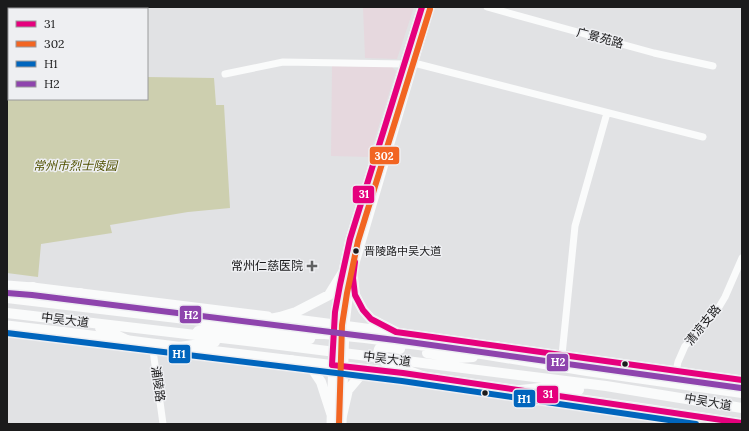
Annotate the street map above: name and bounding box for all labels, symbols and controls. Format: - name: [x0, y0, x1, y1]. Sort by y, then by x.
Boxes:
- legend: [8, 8, 148, 100]
- text: 31: [44, 16, 55, 31]
- street label: 广景苑路: [575, 24, 625, 51]
- text: 302: [44, 36, 65, 51]
- text: H1: [44, 56, 58, 71]
- text: H2: [44, 76, 60, 91]
- line badge: 302: [369, 146, 400, 165]
- text: 302: [374, 149, 394, 163]
- park label: 常州市烈士陵园: [33, 158, 119, 173]
- line badge: 31: [352, 185, 375, 204]
- text: 31: [359, 187, 370, 201]
- place label: 晋陵路中吴大道: [364, 244, 441, 258]
- marker: 晋陵路中吴大道: [351, 246, 361, 256]
- place label: 常州仁慈医院: [231, 258, 303, 273]
- marker: 常州仁慈医院: [306, 260, 318, 272]
- street label: 清凉支路: [682, 301, 724, 348]
- line badge: H2: [179, 305, 202, 324]
- text: H2: [184, 308, 199, 322]
- street label: 中吴大道: [40, 309, 90, 330]
- line badge: H1: [168, 344, 191, 364]
- text: H1: [172, 347, 186, 361]
- street label: 中吴大道: [362, 348, 412, 369]
- line badge: H2: [546, 353, 569, 372]
- text: H2: [551, 355, 566, 369]
- unlabelled marker: [620, 359, 630, 369]
- street label: 浦陵路: [149, 365, 168, 403]
- line badge: 31: [536, 385, 559, 404]
- text: 31: [543, 387, 554, 401]
- unlabelled marker: [480, 388, 490, 398]
- line badge: H1: [513, 389, 536, 408]
- street label: 中吴大道: [683, 390, 733, 413]
- text: H1: [517, 392, 531, 406]

